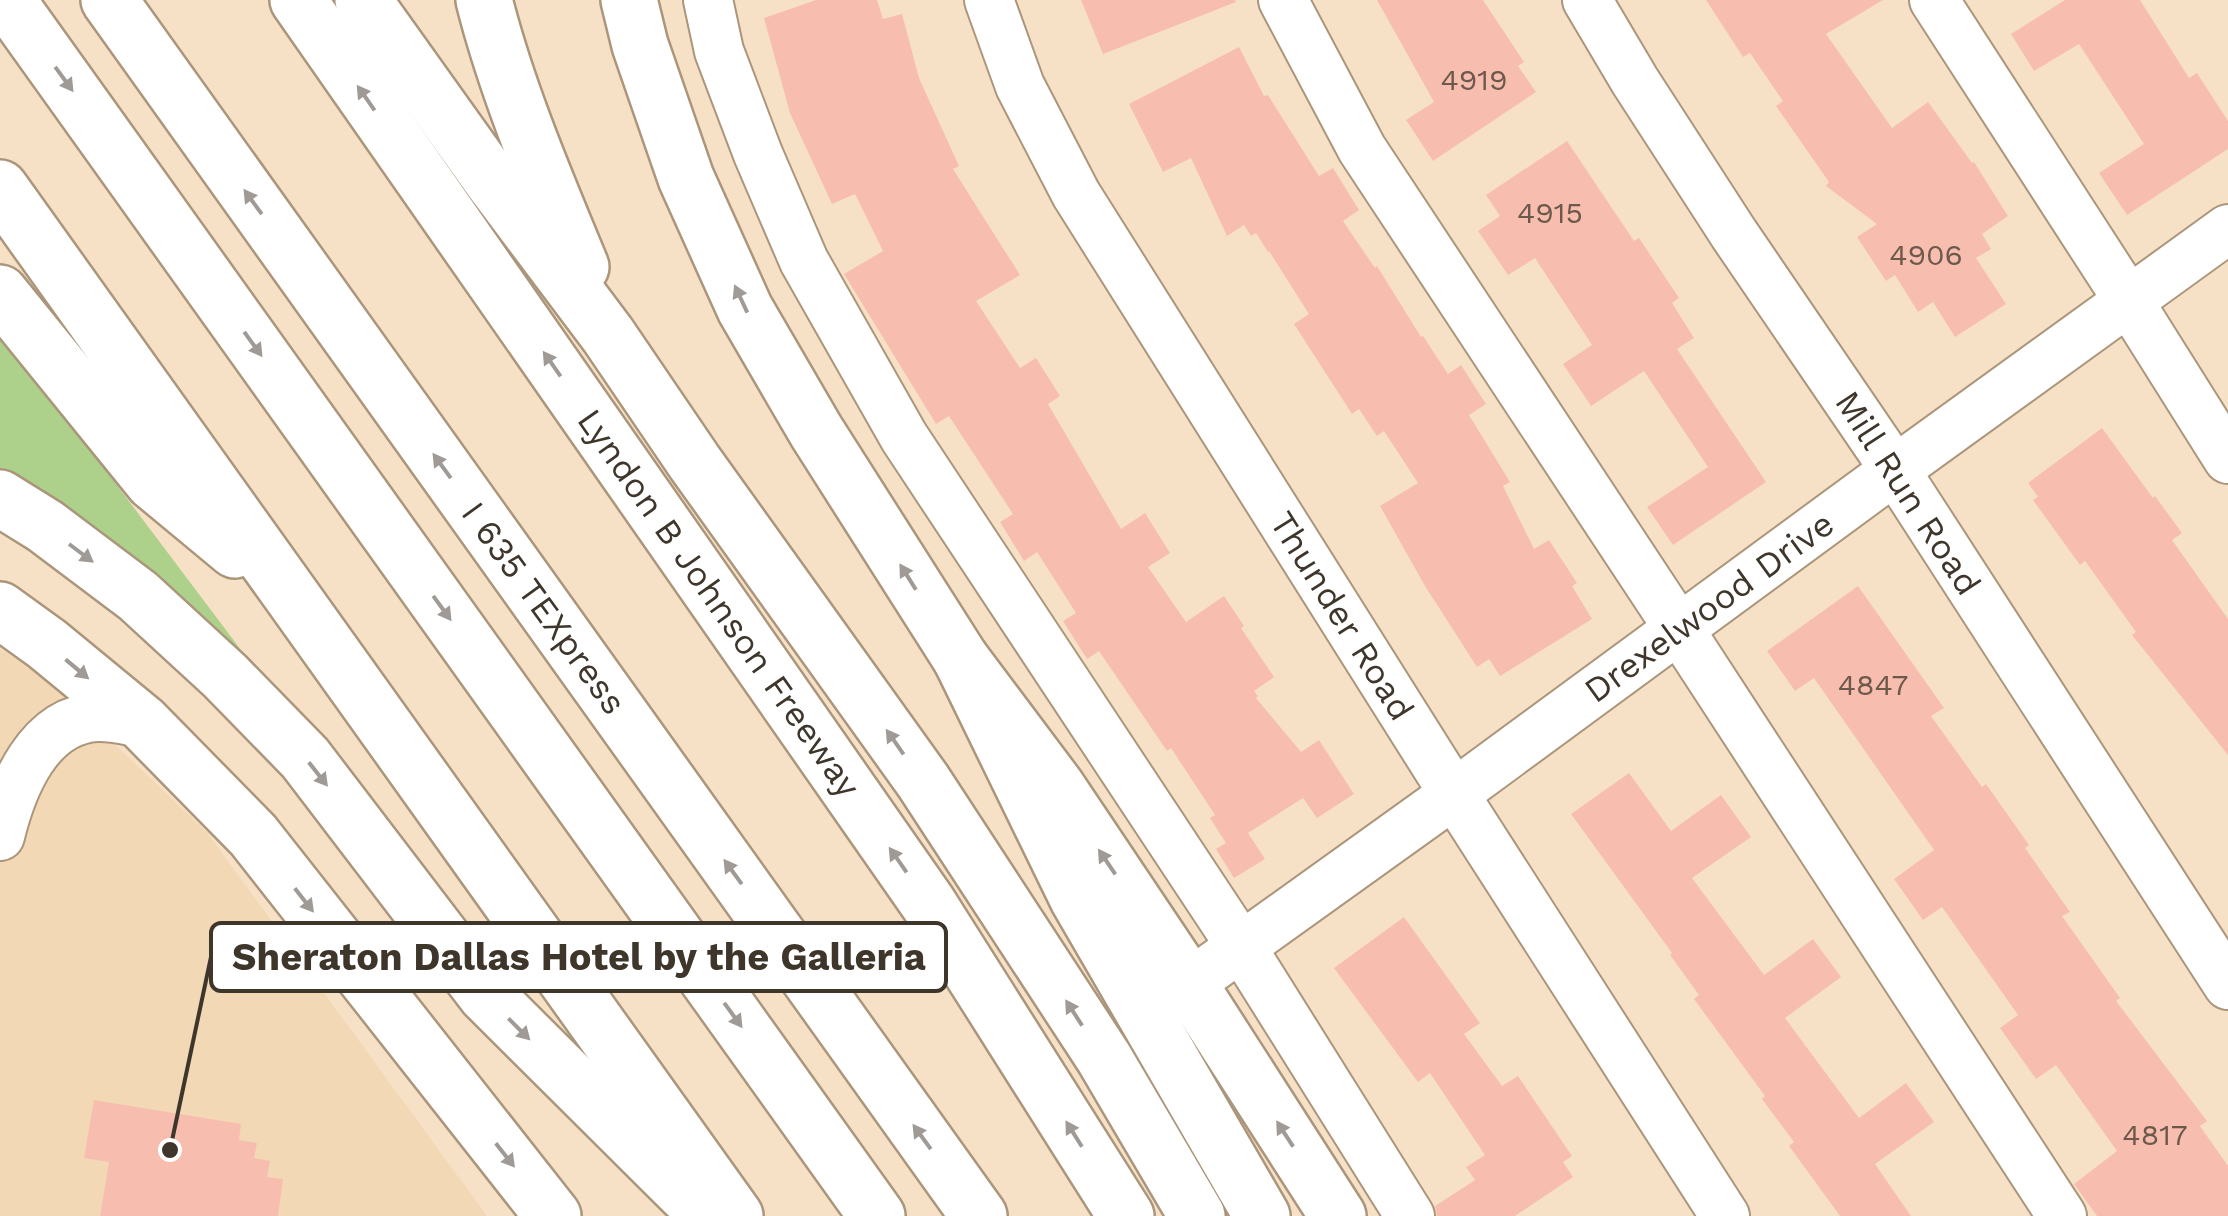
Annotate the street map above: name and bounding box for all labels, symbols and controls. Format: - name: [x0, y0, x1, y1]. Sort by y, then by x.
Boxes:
- house number: 4919: [1440, 62, 1508, 97]
- one-way arrow: [54, 66, 73, 93]
- one-way arrow: [357, 84, 376, 111]
- one-way arrow: [244, 188, 263, 215]
- house number: 4915: [1517, 195, 1583, 230]
- house number: 4906: [1889, 237, 1963, 272]
- one-way arrow: [732, 284, 749, 313]
- one-way arrow: [243, 330, 262, 357]
- one-way arrow: [543, 351, 562, 378]
- street label: Mill Run Road: [1826, 383, 1990, 603]
- street label: Lyndon B Johnson Freeway: [569, 401, 869, 805]
- one-way arrow: [433, 453, 452, 479]
- street label: I 635 TEXpress: [453, 494, 635, 722]
- street label: Drexelwood Drive: [1576, 502, 1842, 712]
- street label: Thunder Road: [1261, 504, 1423, 728]
- one-way arrow: [68, 543, 94, 563]
- one-way arrow: [900, 563, 918, 591]
- one-way arrow: [432, 595, 451, 621]
- one-way arrow: [65, 658, 90, 679]
- house number: 4847: [1838, 667, 1908, 702]
- one-way arrow: [886, 728, 905, 755]
- one-way arrow: [307, 761, 328, 787]
- one-way arrow: [889, 847, 908, 874]
- one-way arrow: [1099, 848, 1117, 876]
- one-way arrow: [724, 859, 743, 886]
- one-way arrow: [293, 887, 314, 913]
- callout: Sheraton Dallas Hotel by the Galleria: [211, 923, 946, 991]
- text: Sheraton Dallas Hotel by the Galleria: [232, 935, 926, 979]
- one-way arrow: [1066, 999, 1084, 1026]
- one-way arrow: [723, 1001, 742, 1028]
- one-way arrow: [507, 1016, 531, 1040]
- house number: 4817: [2122, 1117, 2188, 1152]
- one-way arrow: [1065, 1120, 1084, 1147]
- one-way arrow: [1277, 1120, 1295, 1148]
- one-way arrow: [913, 1123, 932, 1150]
- one-way arrow: [495, 1142, 516, 1168]

